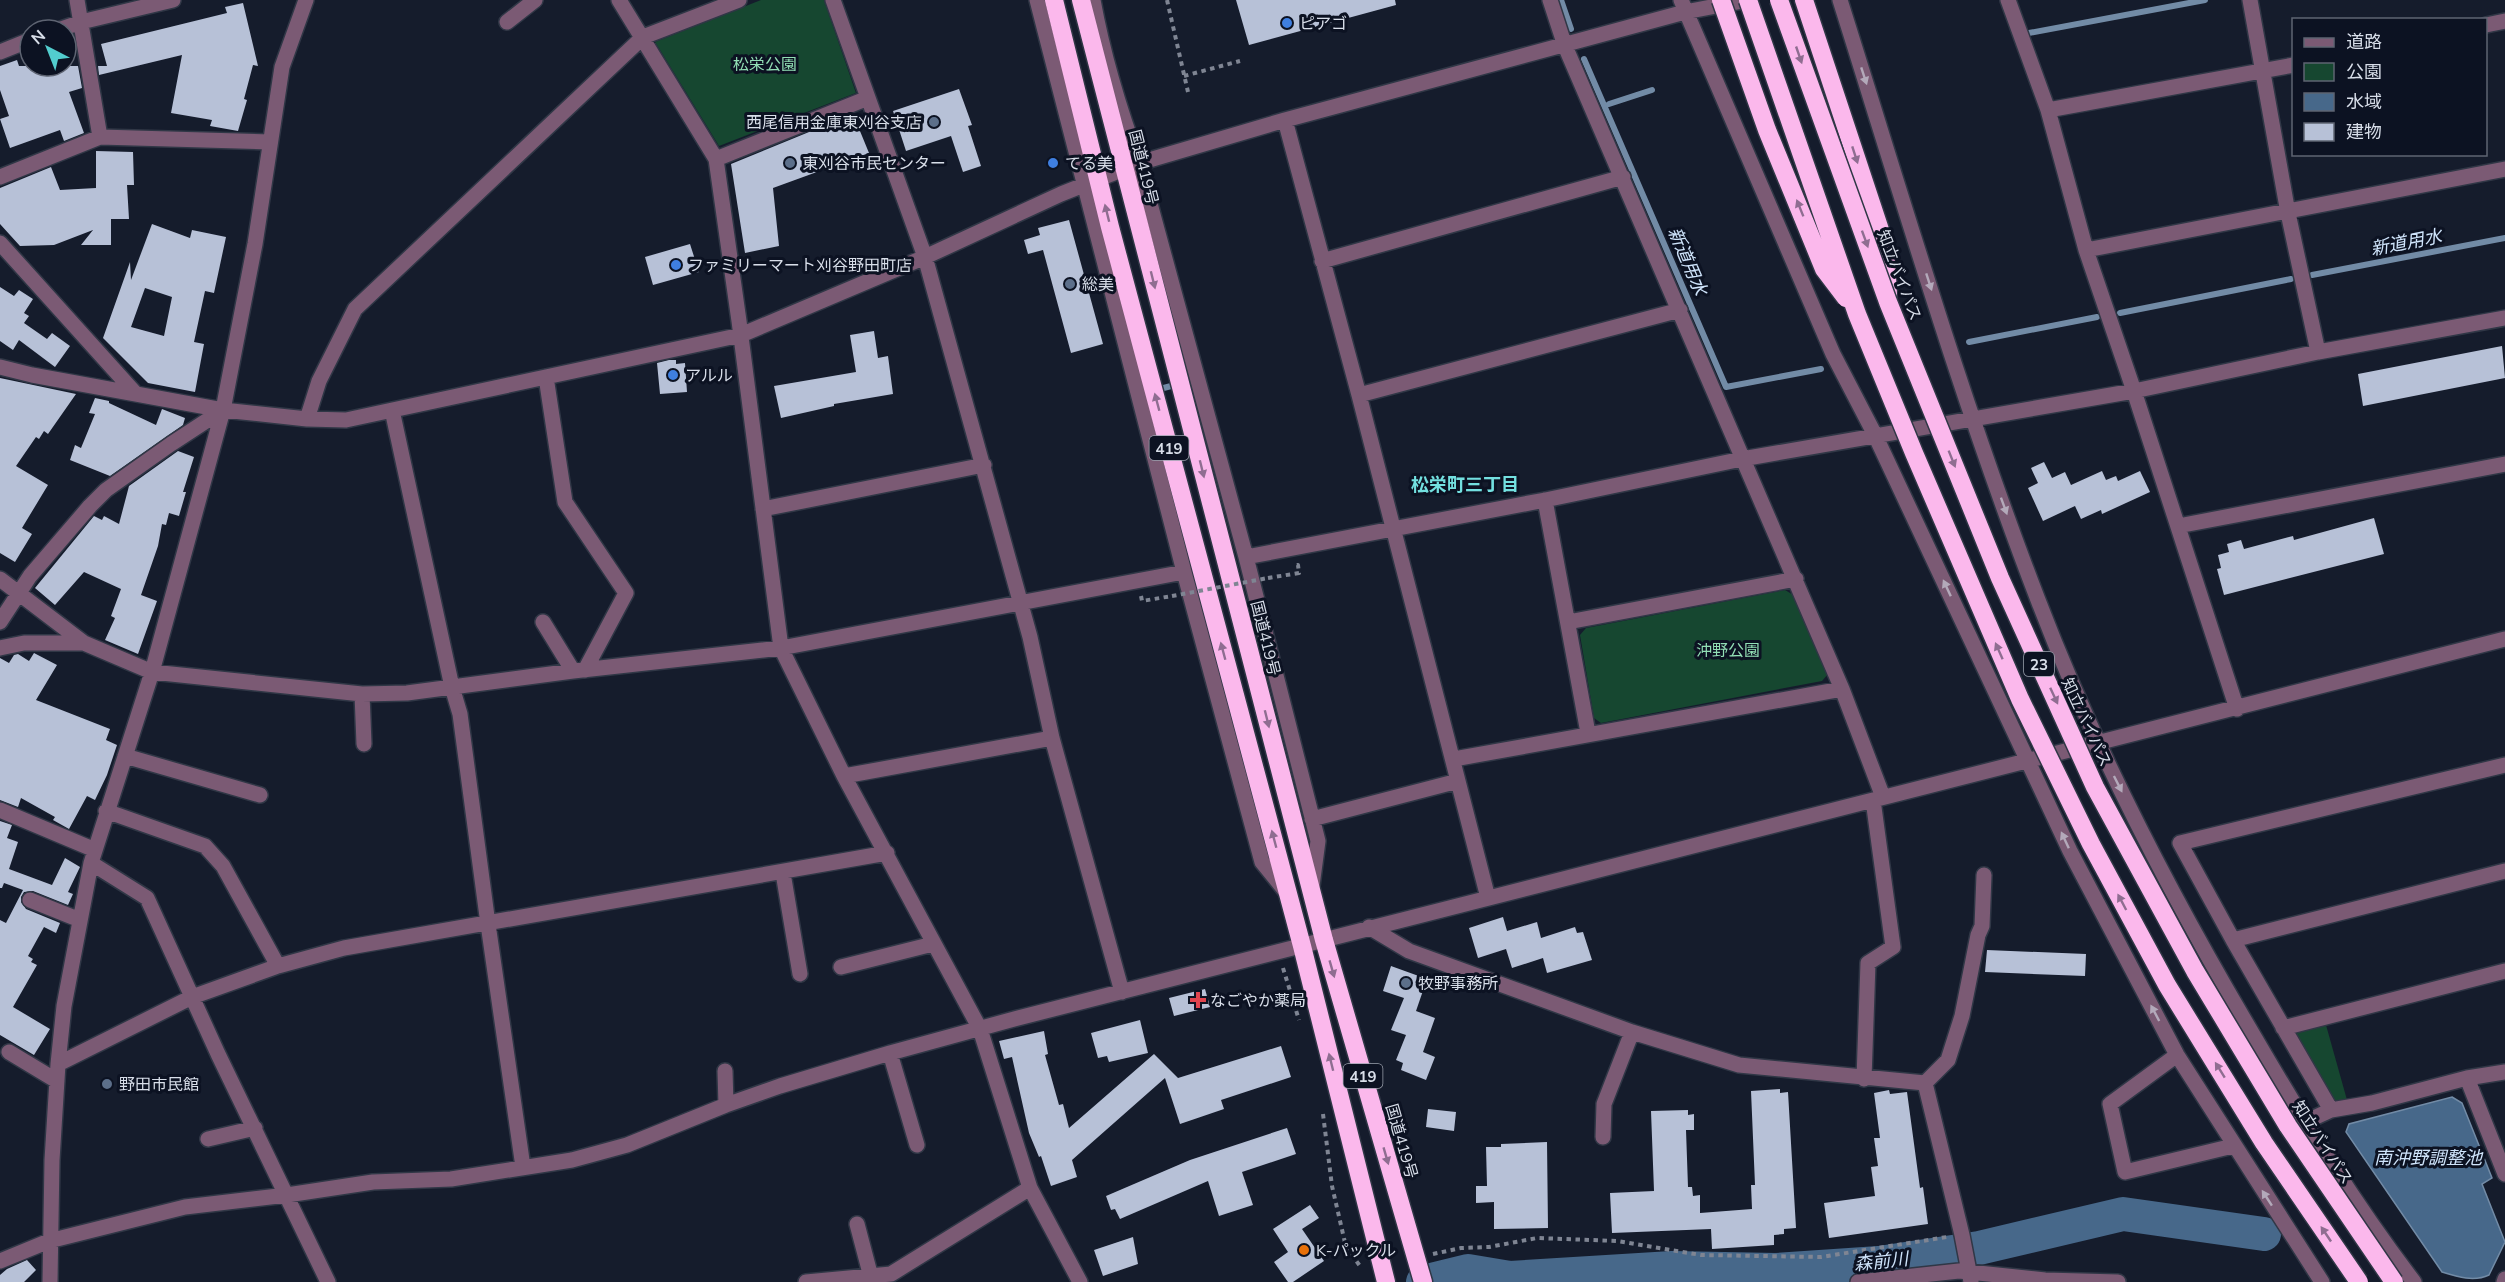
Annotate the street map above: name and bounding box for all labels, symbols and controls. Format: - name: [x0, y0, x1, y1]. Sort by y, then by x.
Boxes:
- place label: ピアゴ: [1299, 13, 1347, 33]
- marker: ピアゴ: [1280, 16, 1294, 30]
- north arrow: [18, 18, 78, 78]
- legend: [2292, 18, 2487, 156]
- text: N: [27, 25, 49, 48]
- text: 道路: [2346, 30, 2382, 53]
- one-way arrow: [1794, 46, 1804, 64]
- park label: 松栄公園: [733, 54, 797, 74]
- text: 公園: [2346, 60, 2382, 83]
- one-way arrow: [1860, 67, 1869, 85]
- text: 水域: [2346, 90, 2382, 113]
- place label: 西尾信用金庫東刈谷支店: [746, 112, 922, 132]
- marker: 西尾信用金庫東刈谷支店: [927, 115, 941, 129]
- text: 建物: [2346, 120, 2382, 143]
- street label: 国道419号: [1125, 127, 1163, 207]
- one-way arrow: [1851, 146, 1861, 164]
- place label: 東刈谷市民センター: [802, 153, 946, 173]
- place label: てる美: [1065, 153, 1113, 173]
- marker: 東刈谷市民センター: [783, 156, 797, 170]
- marker: てる美: [1046, 156, 1060, 170]
- one-way arrow: [1795, 199, 1804, 217]
- one-way arrow: [1101, 204, 1111, 222]
- water label: 新道用水: [1663, 223, 1713, 300]
- water label: 新道用水: [2368, 223, 2445, 260]
- street label: 知立バイパス: [1874, 227, 1926, 323]
- one-way arrow: [1860, 230, 1870, 248]
- place label: ファミリーマート刈谷野田町店: [688, 255, 912, 275]
- marker: ファミリーマート刈谷野田町店: [669, 258, 683, 272]
- one-way arrow: [1149, 271, 1159, 289]
- one-way arrow: [1925, 273, 1934, 291]
- place label: 総美: [1082, 274, 1114, 294]
- marker: 総美: [1063, 277, 1077, 291]
- place label: アルル: [685, 365, 733, 385]
- marker: アルル: [666, 368, 680, 382]
- one-way arrow: [1151, 393, 1161, 411]
- road number: 419: [1150, 436, 1188, 460]
- one-way arrow: [1948, 450, 1957, 468]
- one-way arrow: [1198, 460, 1207, 478]
- district label: 松栄町三丁目: [1411, 473, 1519, 496]
- one-way arrow: [2000, 498, 2010, 516]
- one-way arrow: [1943, 579, 1952, 596]
- street label: 国道419号: [1247, 598, 1285, 678]
- park label: 沖野公園: [1696, 640, 1760, 660]
- one-way arrow: [1218, 642, 1228, 660]
- one-way arrow: [1995, 643, 2004, 660]
- road number: 23: [2024, 652, 2054, 676]
- street label: 知立バイパス: [2058, 674, 2116, 770]
- one-way arrow: [2049, 687, 2059, 705]
- one-way arrow: [1262, 710, 1272, 728]
- one-way arrow: [2114, 775, 2123, 792]
- one-way arrow: [1268, 830, 1278, 848]
- one-way arrow: [2060, 832, 2069, 849]
- one-way arrow: [2117, 893, 2127, 910]
- one-way arrow: [1328, 960, 1337, 978]
- place label: 牧野事務所: [1418, 973, 1498, 993]
- marker: 牧野事務所: [1399, 976, 1413, 990]
- place label: なごやか薬局: [1210, 990, 1306, 1010]
- marker: なごやか薬局: [1191, 993, 1205, 1007]
- one-way arrow: [2150, 1004, 2160, 1021]
- one-way arrow: [1326, 1053, 1336, 1071]
- one-way arrow: [2214, 1062, 2225, 1078]
- road number: 419: [1344, 1064, 1382, 1088]
- place label: 野田市民館: [119, 1074, 199, 1094]
- marker: 野田市民館: [100, 1077, 114, 1091]
- street label: 知立バイパス: [2289, 1096, 2357, 1188]
- street label: 国道419号: [1382, 1101, 1422, 1181]
- water label: 南沖野調整池: [2374, 1146, 2484, 1169]
- one-way arrow: [1382, 1147, 1392, 1165]
- one-way arrow: [2262, 1190, 2273, 1206]
- one-way arrow: [2320, 1226, 2332, 1242]
- place label: K-パックル: [1316, 1240, 1396, 1260]
- marker: K-パックル: [1297, 1243, 1311, 1257]
- water label: 森前川: [1853, 1247, 1911, 1275]

